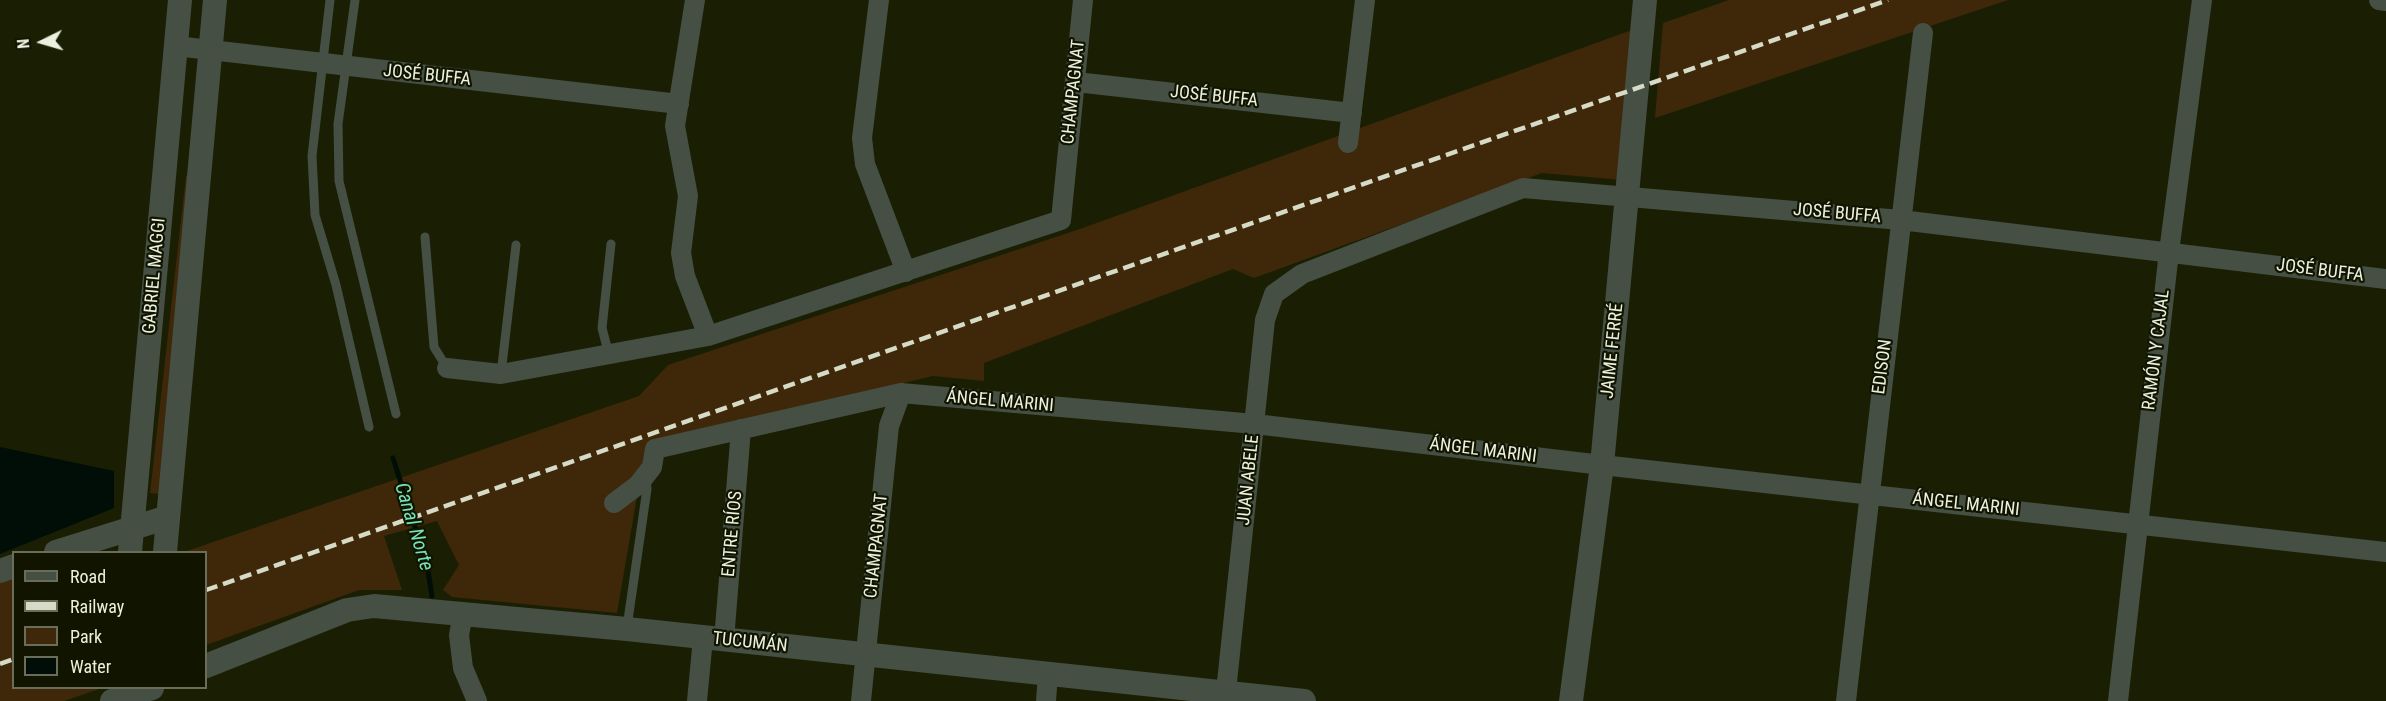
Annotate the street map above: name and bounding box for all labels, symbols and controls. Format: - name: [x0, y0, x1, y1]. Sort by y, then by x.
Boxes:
- north arrow: [12, 12, 72, 72]
- text: N: [14, 38, 33, 49]
- street label: CHAMPAGNAT: [1058, 39, 1090, 145]
- street label: JOSÉ BUFFA: [382, 61, 472, 91]
- street label: JOSÉ BUFFA: [1169, 82, 1259, 112]
- street label: JOSÉ BUFFA: [1792, 199, 1882, 229]
- street label: GABRIEL MAGGI: [139, 217, 171, 335]
- street label: JOSÉ BUFFA: [2275, 255, 2365, 287]
- street label: RAMÓN Y CAJAL: [2139, 289, 2175, 411]
- street label: JAIME FERRÉ: [1597, 302, 1629, 400]
- street label: EDISON: [1869, 338, 1897, 396]
- street label: ÁNGEL MARINI: [945, 387, 1055, 417]
- street label: JUAN ABELE: [1234, 434, 1264, 526]
- street label: ÁNGEL MARINI: [1428, 434, 1538, 468]
- water label: Canal Norte: [388, 480, 438, 574]
- street label: ÁNGEL MARINI: [1911, 489, 2021, 521]
- street label: ENTRE RÍOS: [718, 490, 748, 578]
- street label: CHAMPAGNAT: [861, 493, 893, 599]
- legend: [12, 551, 207, 689]
- text: Road: [70, 566, 106, 587]
- text: Railway: [70, 596, 124, 617]
- text: Park: [70, 626, 102, 647]
- street label: TUCUMÁN: [712, 628, 788, 658]
- text: Water: [70, 656, 111, 677]

